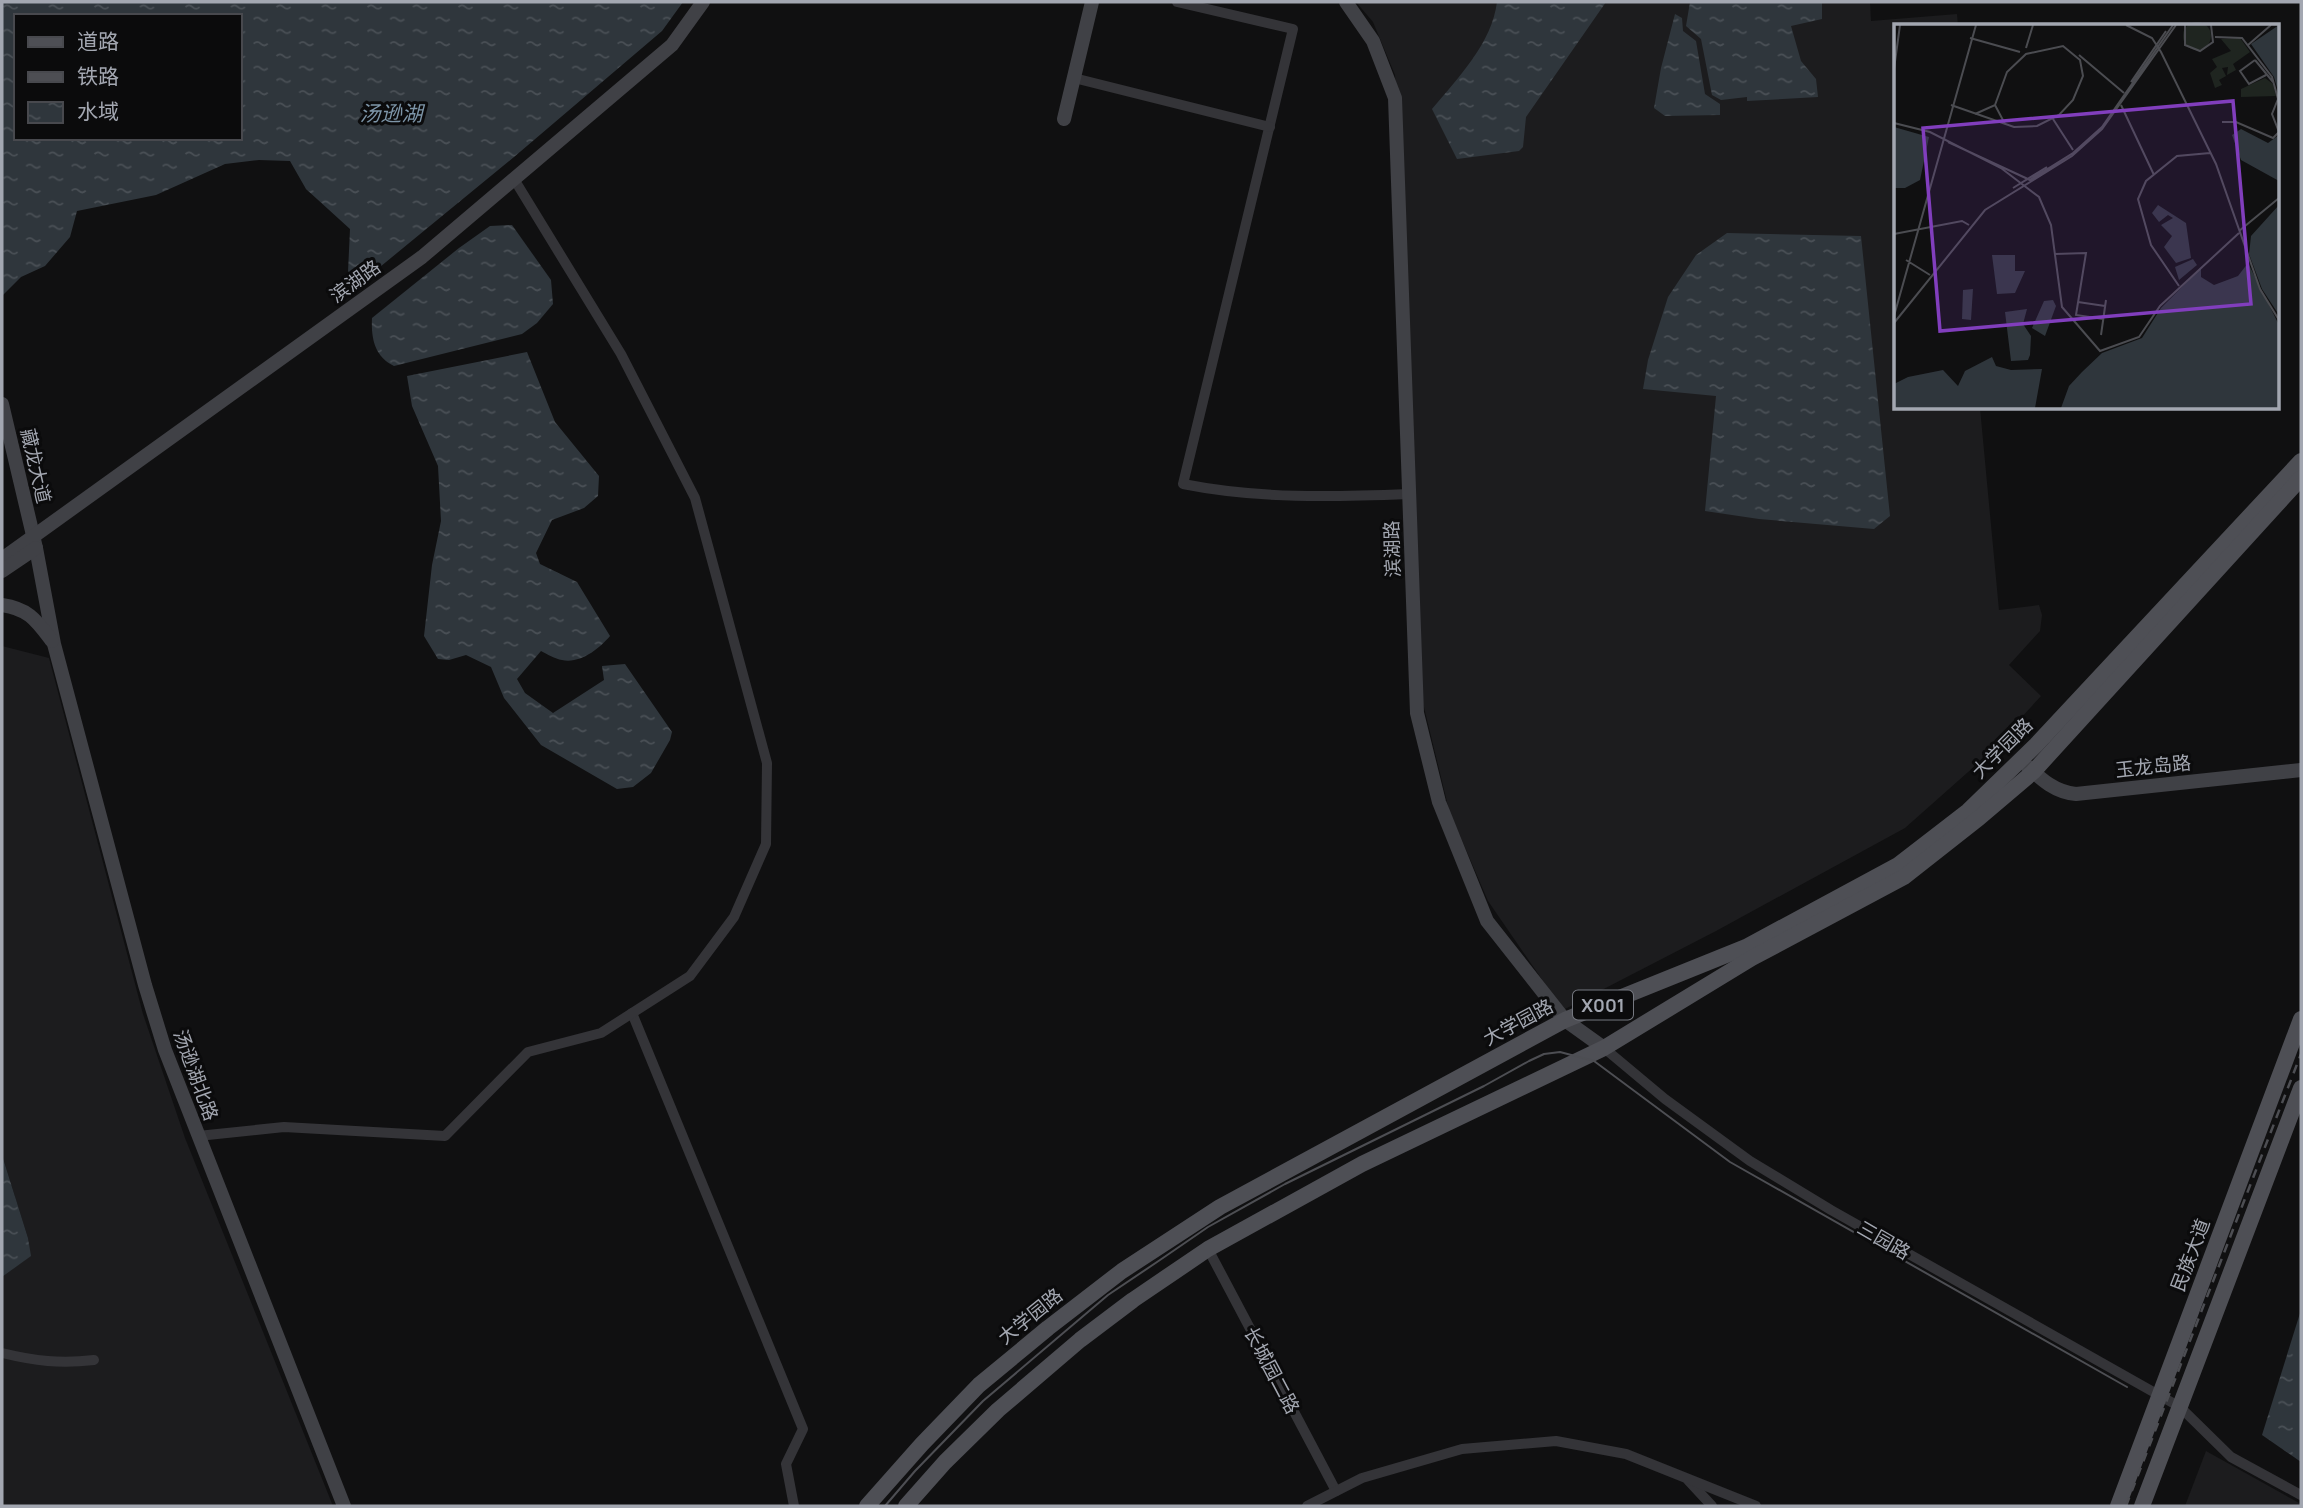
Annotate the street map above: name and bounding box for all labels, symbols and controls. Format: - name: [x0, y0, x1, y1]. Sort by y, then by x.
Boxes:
- legend: [14, 14, 242, 140]
- inset map: [1894, 24, 2278, 410]
- text: 道路: [77, 27, 119, 55]
- text: 铁路: [77, 62, 119, 90]
- text: 水域: [77, 97, 119, 125]
- water label: 汤逊湖: [360, 99, 425, 127]
- street label: 滨湖路: [324, 254, 386, 308]
- street label: 藏龙大道: [15, 426, 57, 506]
- street label: 滨湖路: [1378, 520, 1406, 578]
- street label: 大学园路: [1966, 712, 2038, 784]
- street label: 玉龙岛路: [2114, 749, 2192, 783]
- road number: X001: [1573, 990, 1633, 1020]
- street label: 大学园路: [1478, 993, 1558, 1051]
- street label: 汤逊湖北路: [168, 1026, 224, 1124]
- street label: 三园路: [1853, 1214, 1915, 1266]
- street label: 民族大道: [2164, 1215, 2216, 1295]
- street label: 大学园路: [992, 1282, 1068, 1350]
- street label: 长城园二路: [1238, 1322, 1306, 1418]

